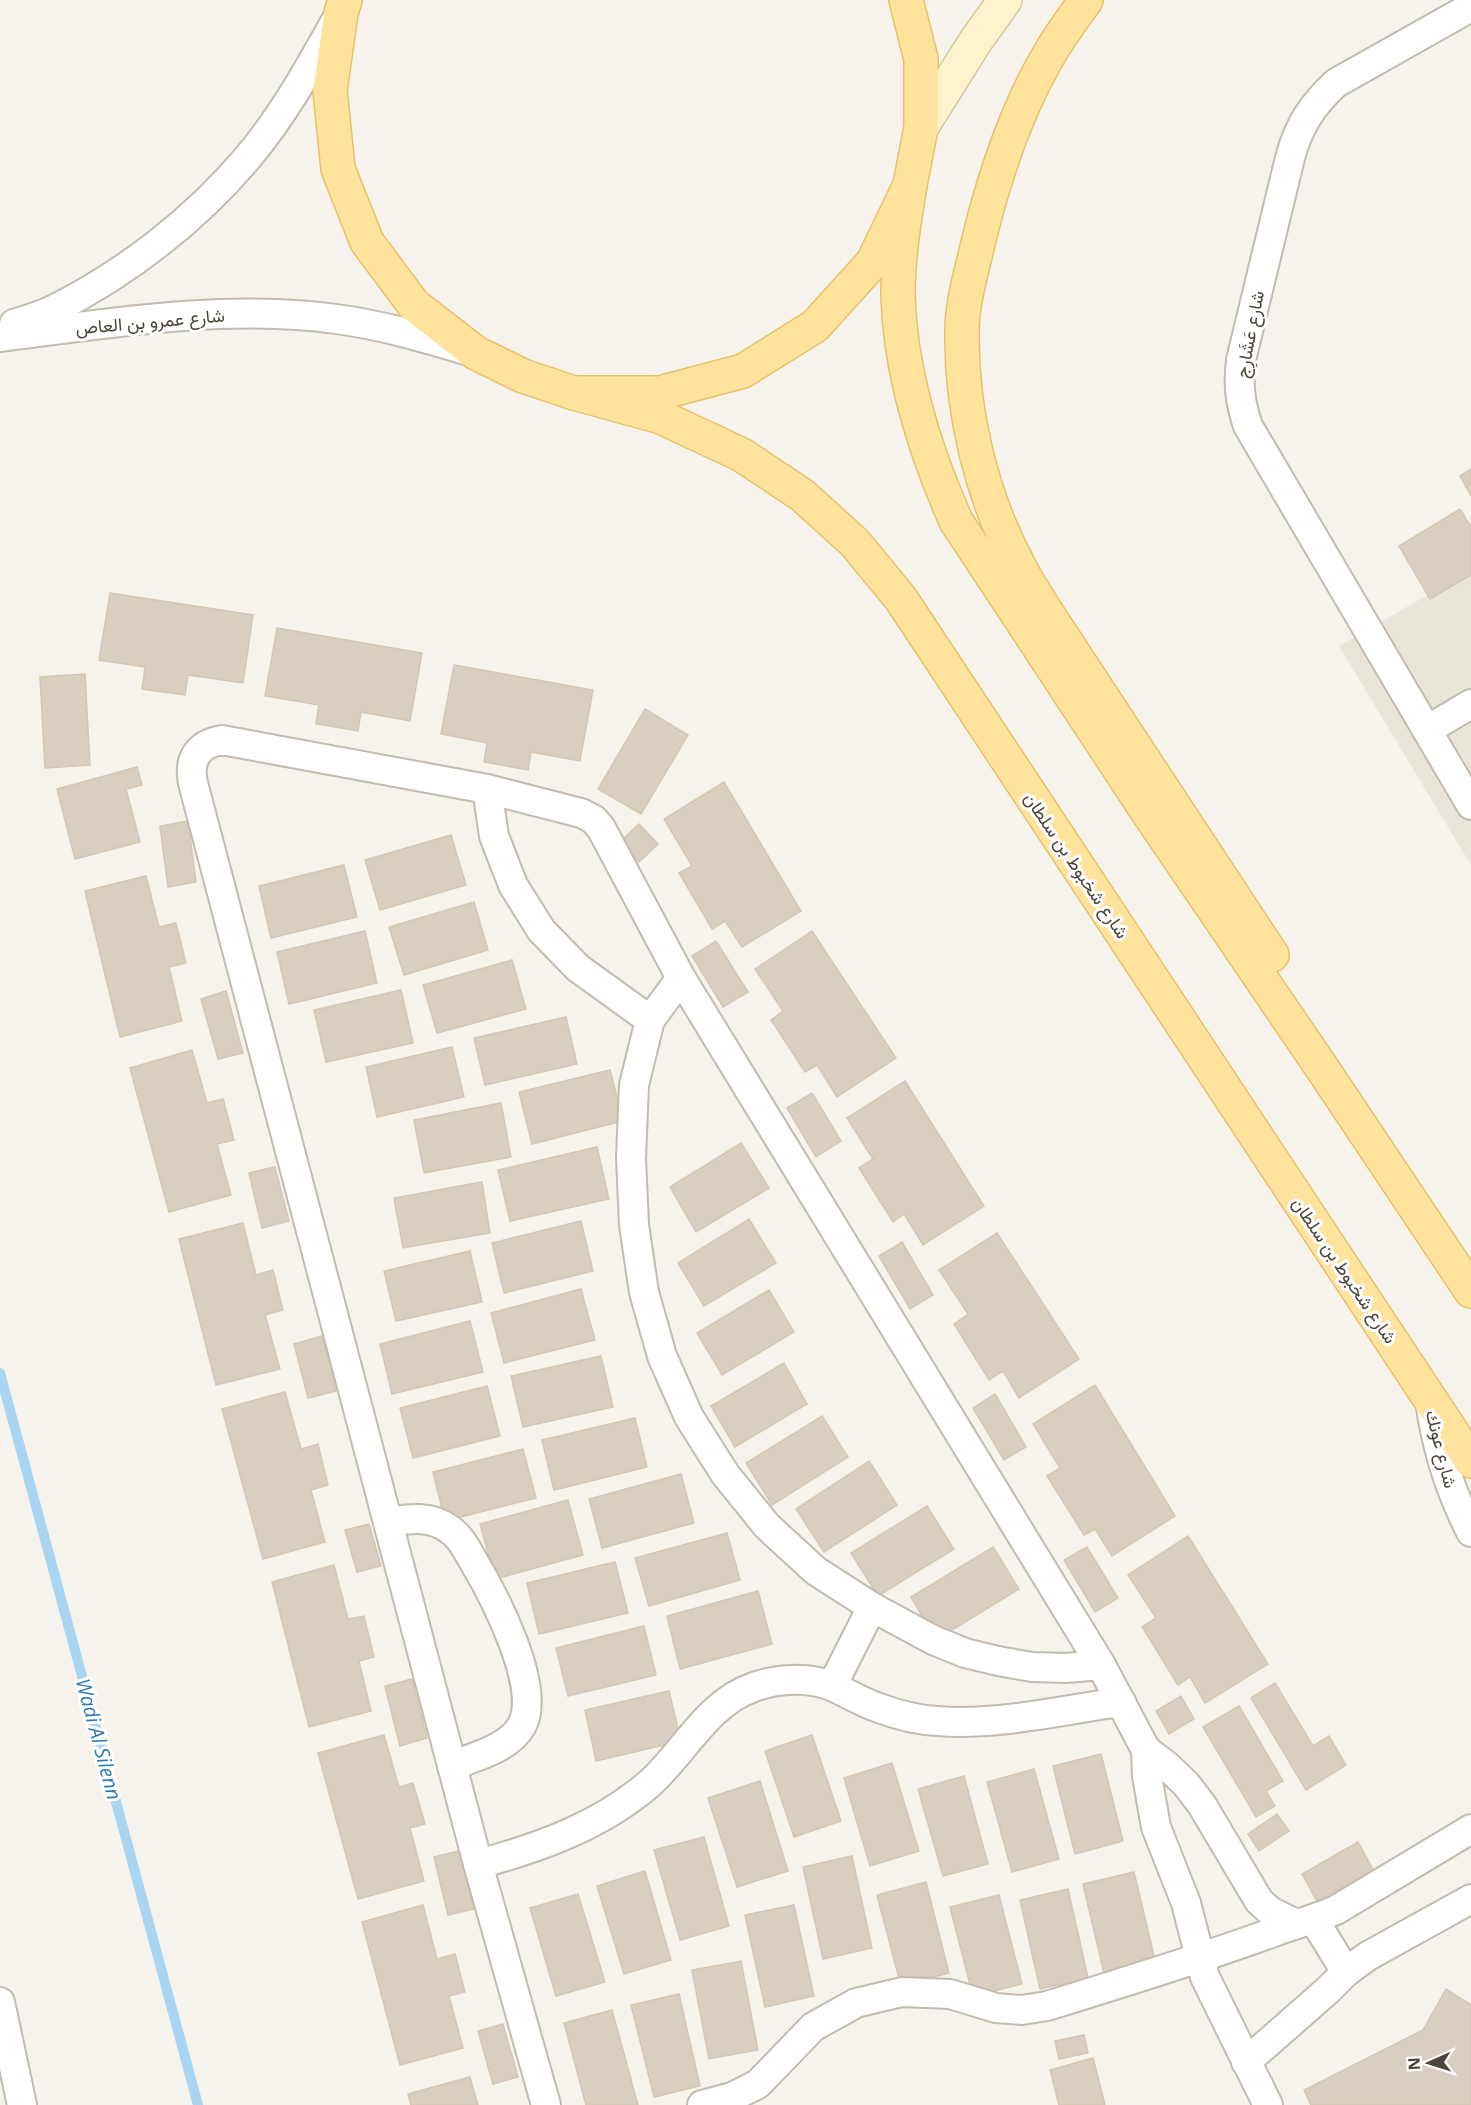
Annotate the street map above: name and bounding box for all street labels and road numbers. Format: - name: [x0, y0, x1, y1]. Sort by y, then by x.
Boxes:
- street label: شارع عَشَارِج: [1229, 288, 1272, 380]
- street label: شارع عمرو بن العاص: [74, 303, 226, 340]
- street label: شارع شخبوط بن سلطان: [1018, 787, 1135, 943]
- street label: شارع شخبوط بن سلطان: [1286, 1192, 1403, 1348]
- street label: شارع عونك: [1420, 1407, 1463, 1491]

